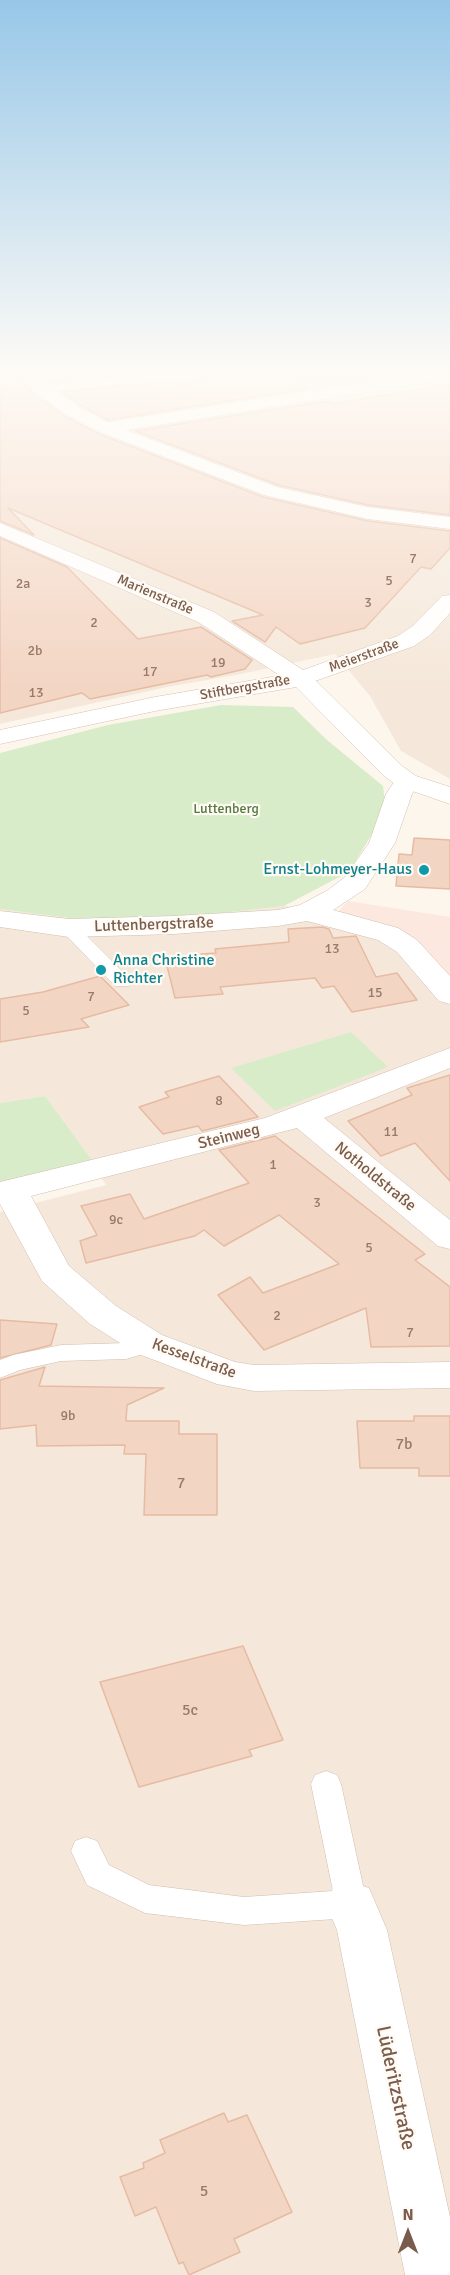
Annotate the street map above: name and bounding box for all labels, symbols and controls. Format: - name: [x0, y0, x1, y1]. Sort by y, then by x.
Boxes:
- house number: 7: [409, 551, 417, 567]
- street label: Marienstraße: [114, 571, 196, 619]
- house number: 5: [385, 573, 393, 589]
- house number: 2a: [16, 576, 30, 592]
- house number: 3: [364, 595, 372, 611]
- house number: 2: [90, 615, 98, 631]
- street label: Meierstraße: [327, 636, 401, 676]
- house number: 2b: [28, 643, 42, 659]
- house number: 19: [210, 655, 226, 671]
- house number: 17: [142, 664, 158, 680]
- street label: Stiftbergstraße: [199, 672, 291, 704]
- house number: 13: [28, 685, 44, 701]
- park label: Luttenberg: [193, 801, 259, 817]
- place label: Ernst-Lohmeyer-Haus: [263, 860, 412, 880]
- marker: Ernst-Lohmeyer-Haus: [417, 863, 431, 877]
- street label: Luttenbergstraße: [94, 913, 214, 937]
- house number: 13: [324, 941, 340, 957]
- place label: Anna Christine Richter: [113, 951, 215, 989]
- marker: Anna Christine Richter: [94, 963, 108, 977]
- house number: 15: [367, 985, 383, 1001]
- house number: 7: [87, 989, 95, 1005]
- house number: 5: [22, 1003, 30, 1019]
- house number: 8: [215, 1093, 223, 1109]
- street label: Steinweg: [196, 1120, 262, 1154]
- house number: 11: [383, 1124, 399, 1140]
- street label: Notholdstraße: [330, 1138, 420, 1216]
- house number: 1: [269, 1157, 277, 1173]
- house number: 3: [313, 1195, 321, 1211]
- house number: 9c: [109, 1212, 123, 1228]
- house number: 5: [365, 1240, 373, 1256]
- house number: 2: [273, 1308, 281, 1324]
- house number: 7: [406, 1325, 414, 1341]
- street label: Kesselstraße: [149, 1335, 239, 1383]
- house number: 9b: [61, 1408, 75, 1424]
- house number: 7b: [395, 1435, 413, 1455]
- house number: 7: [177, 1474, 185, 1494]
- house number: 5c: [182, 1701, 198, 1721]
- street label: Lüderitzstraße: [370, 2024, 420, 2152]
- house number: 5: [200, 2182, 208, 2202]
- north arrow: [378, 2203, 438, 2263]
- text: N: [402, 2205, 414, 2225]

